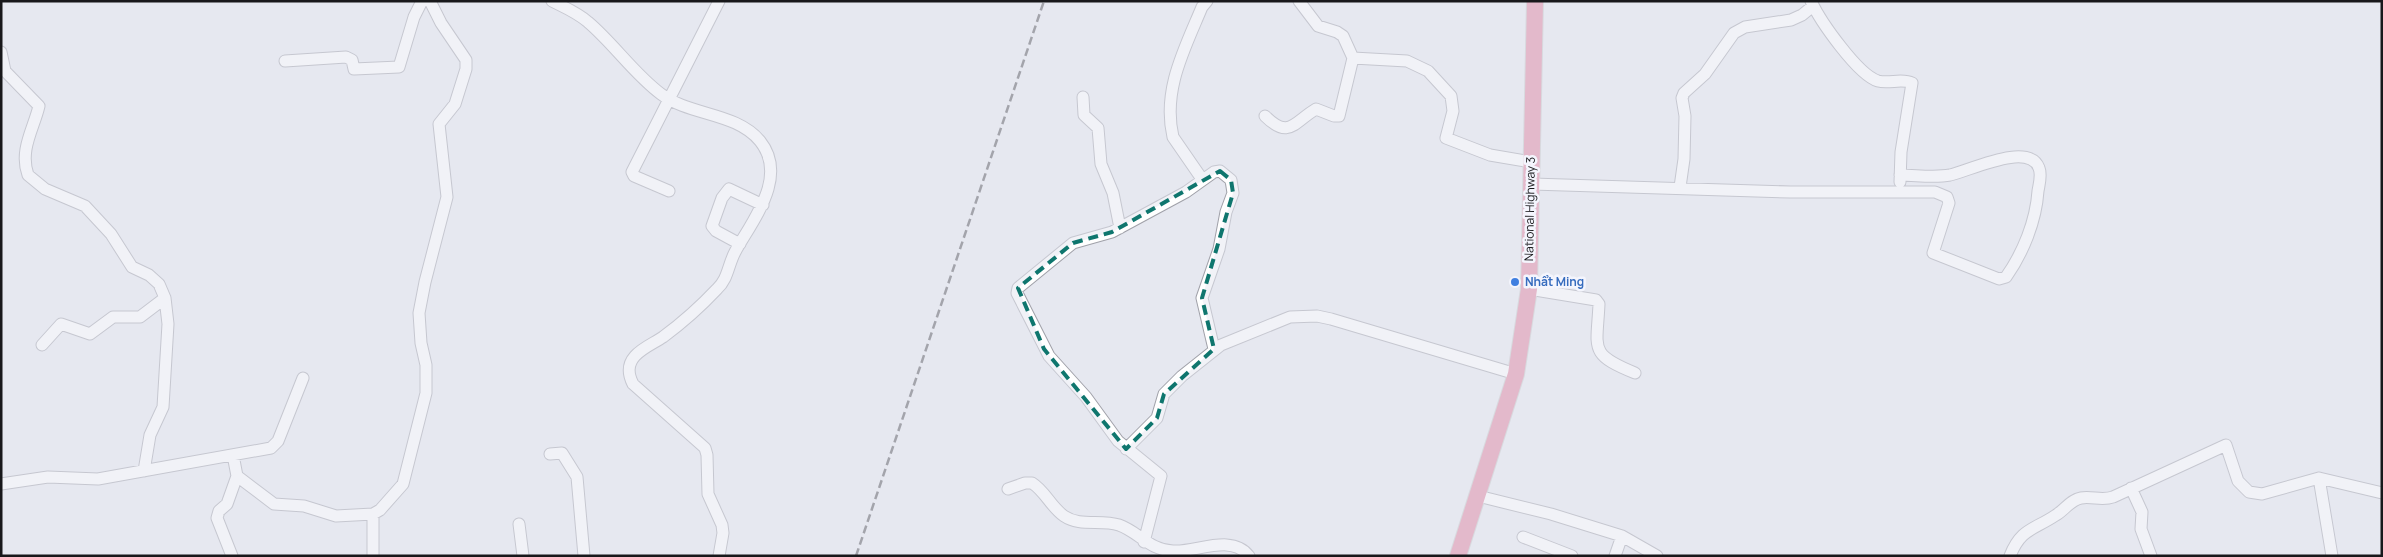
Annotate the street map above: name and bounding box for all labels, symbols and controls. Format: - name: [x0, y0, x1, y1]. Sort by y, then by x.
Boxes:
- street label: National Highway 3: [1520, 157, 1539, 261]
- place label: Nhẩt Ming: [1525, 273, 1584, 290]
- marker: Nhẩt Ming: [1509, 276, 1521, 288]

